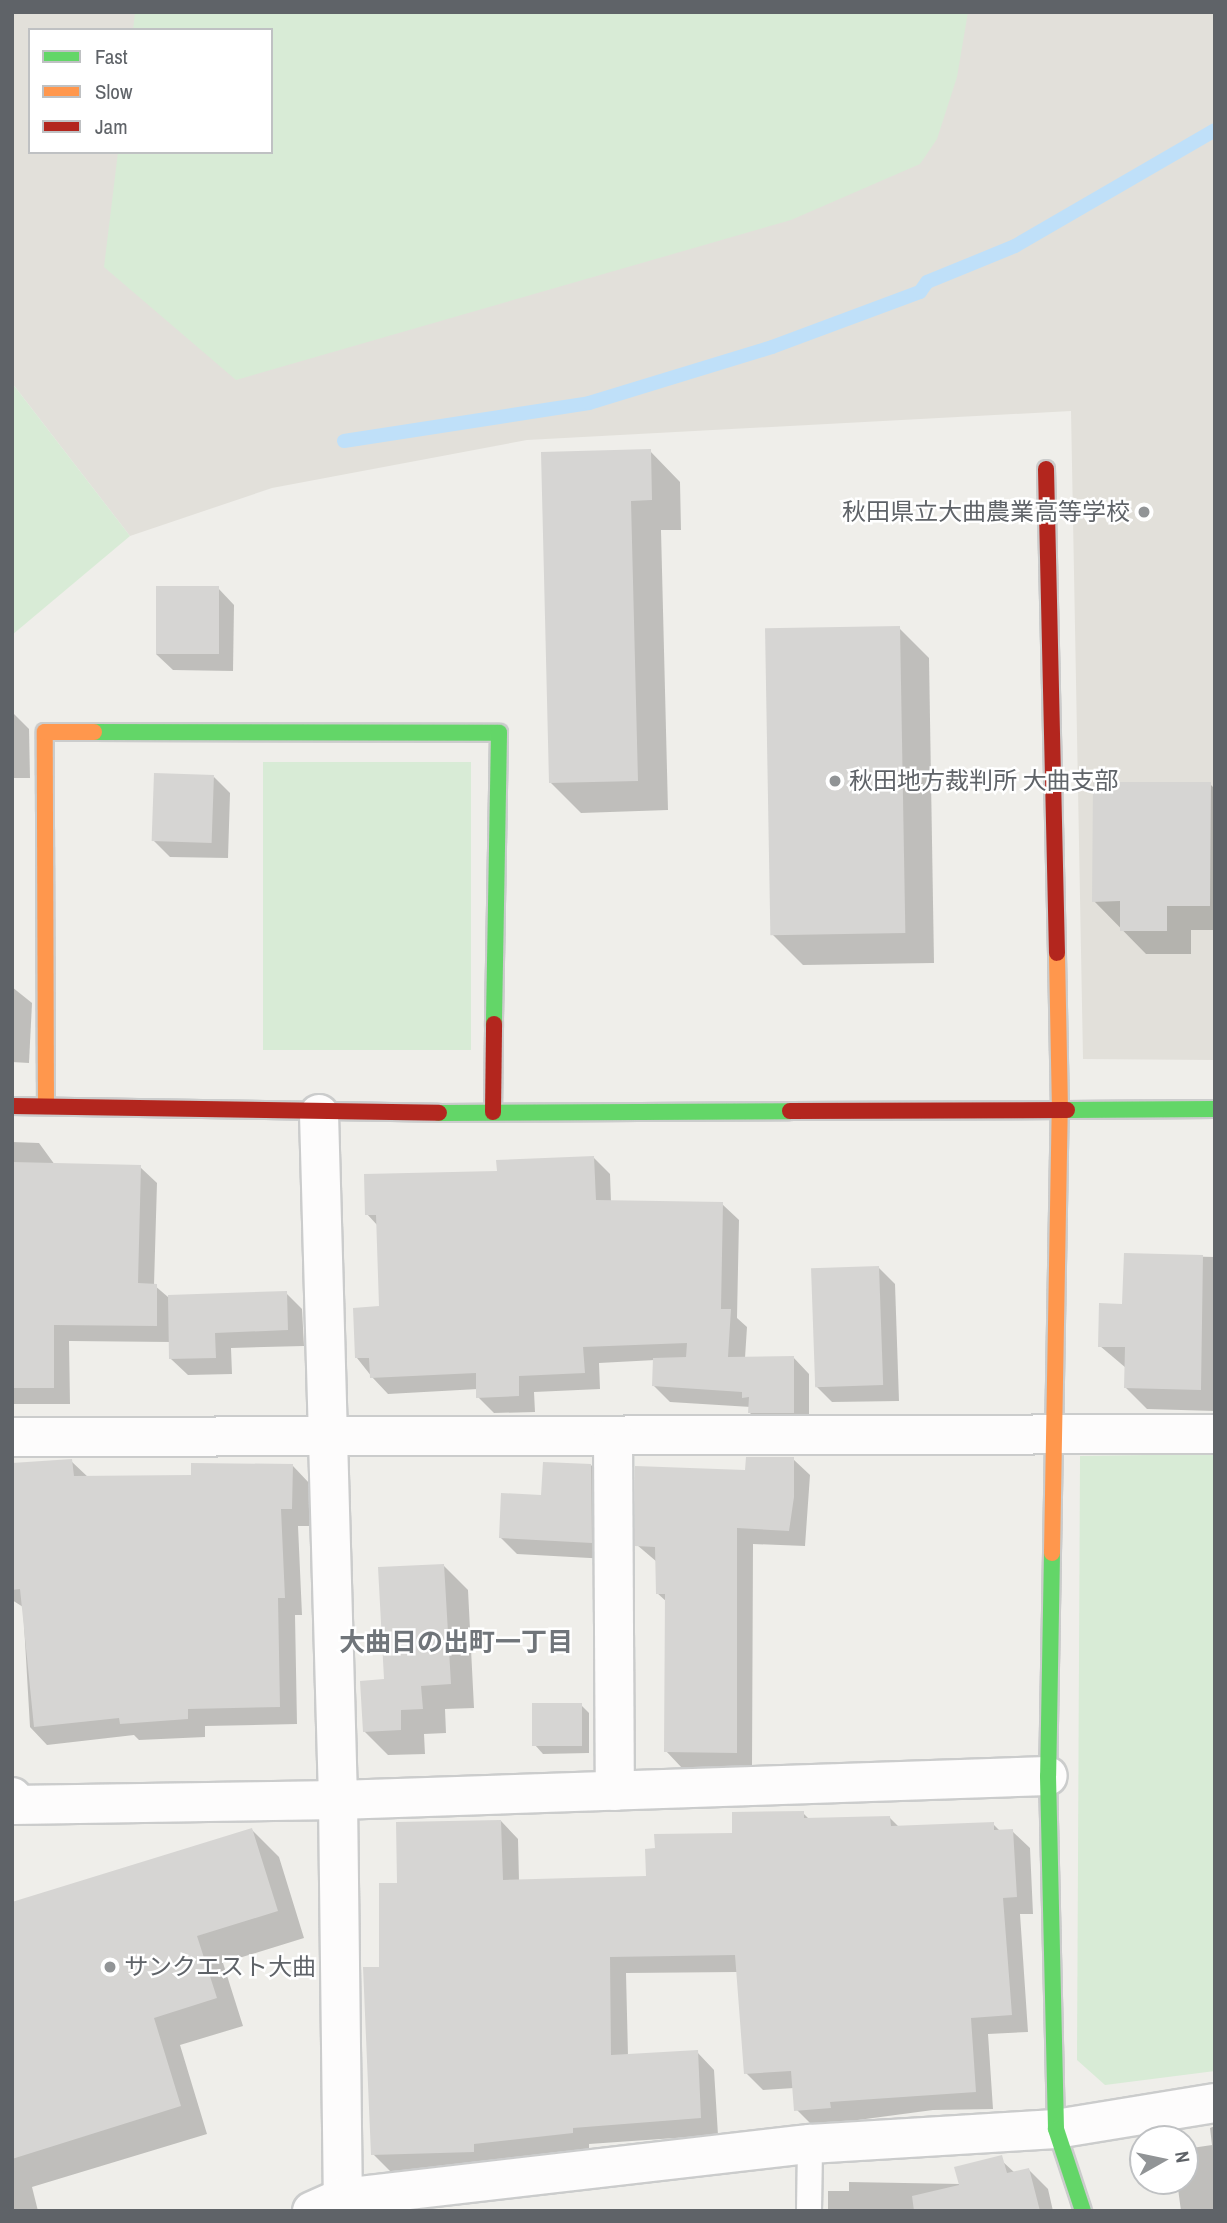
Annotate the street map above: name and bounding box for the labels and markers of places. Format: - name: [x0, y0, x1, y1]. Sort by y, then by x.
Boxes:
- place label: 秋田県立大曲農業高等学校: [842, 498, 1130, 526]
- marker: 秋田県立大曲農業高等学校: [1136, 504, 1152, 520]
- place label: 秋田地方裁判所 大曲支部: [849, 767, 1118, 795]
- marker: 秋田地方裁判所 大曲支部: [827, 773, 843, 789]
- place label: サンクエスト大曲: [124, 1953, 316, 1981]
- marker: サンクエスト大曲: [102, 1959, 118, 1975]

